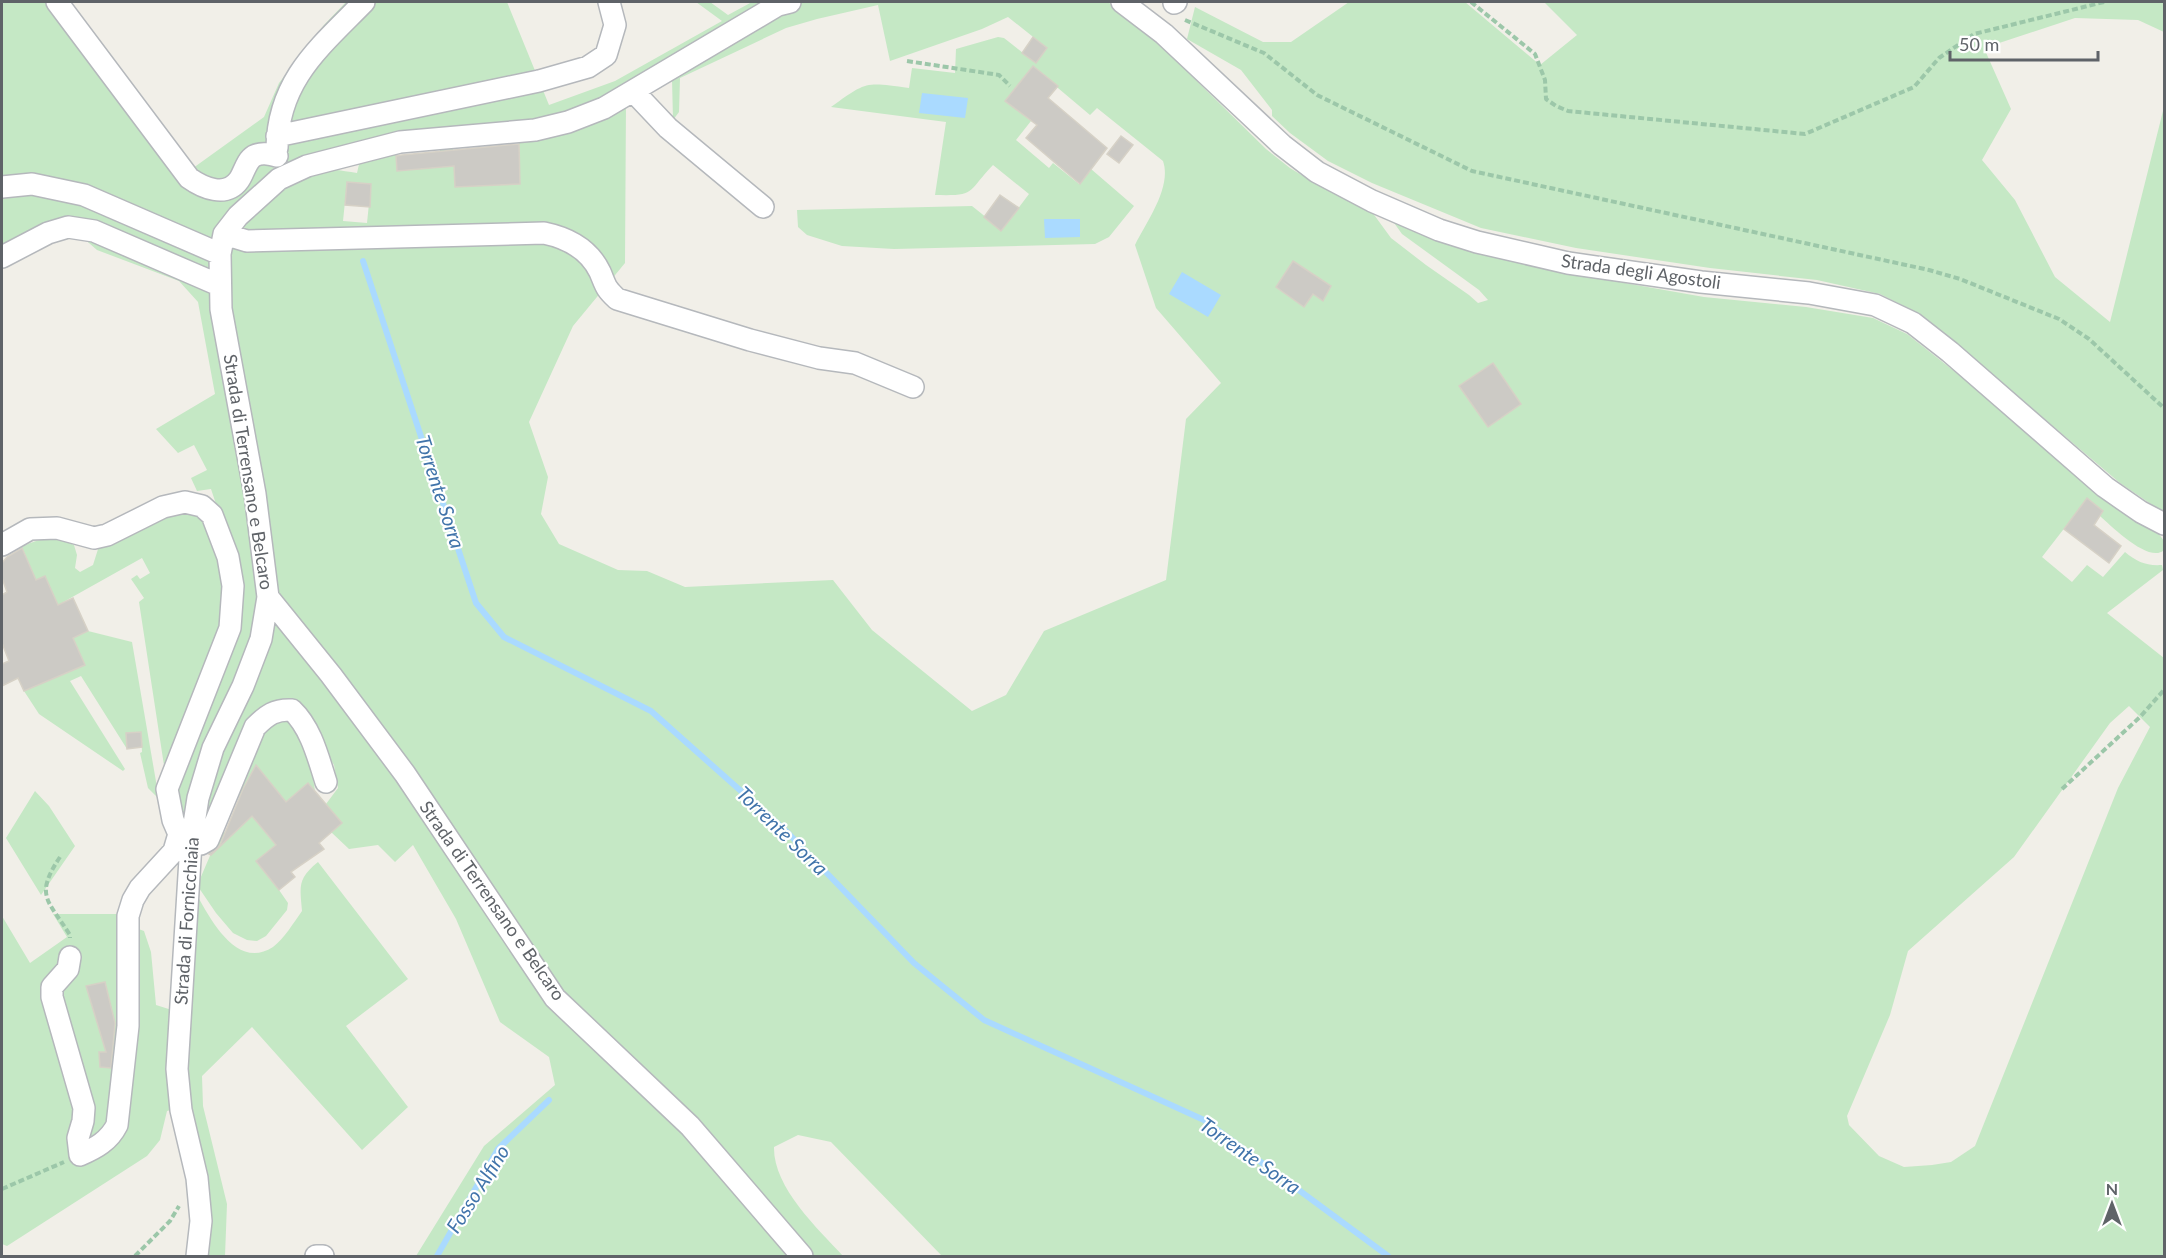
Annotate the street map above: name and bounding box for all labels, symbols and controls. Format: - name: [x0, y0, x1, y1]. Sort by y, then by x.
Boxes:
- scale bar: [1950, 24, 2098, 62]
- text: 50 m: [1959, 33, 1999, 55]
- street label: Strada degli Agostoli: [1560, 249, 1722, 293]
- street label: Strada di Terrensano e Belcaro: [219, 352, 278, 591]
- water label: Torrente Sorra: [411, 432, 471, 551]
- water label: Torrente Sorra: [732, 781, 833, 880]
- street label: Strada di Terrensano e Belcaro: [415, 796, 570, 1004]
- street label: Strada di Fornicchiaia: [169, 836, 203, 1005]
- water label: Torrente Sorra: [1196, 1112, 1306, 1199]
- water label: Fosso Alfino: [441, 1140, 514, 1237]
- north arrow: [2082, 1174, 2142, 1234]
- text: N: [2106, 1179, 2118, 1198]

